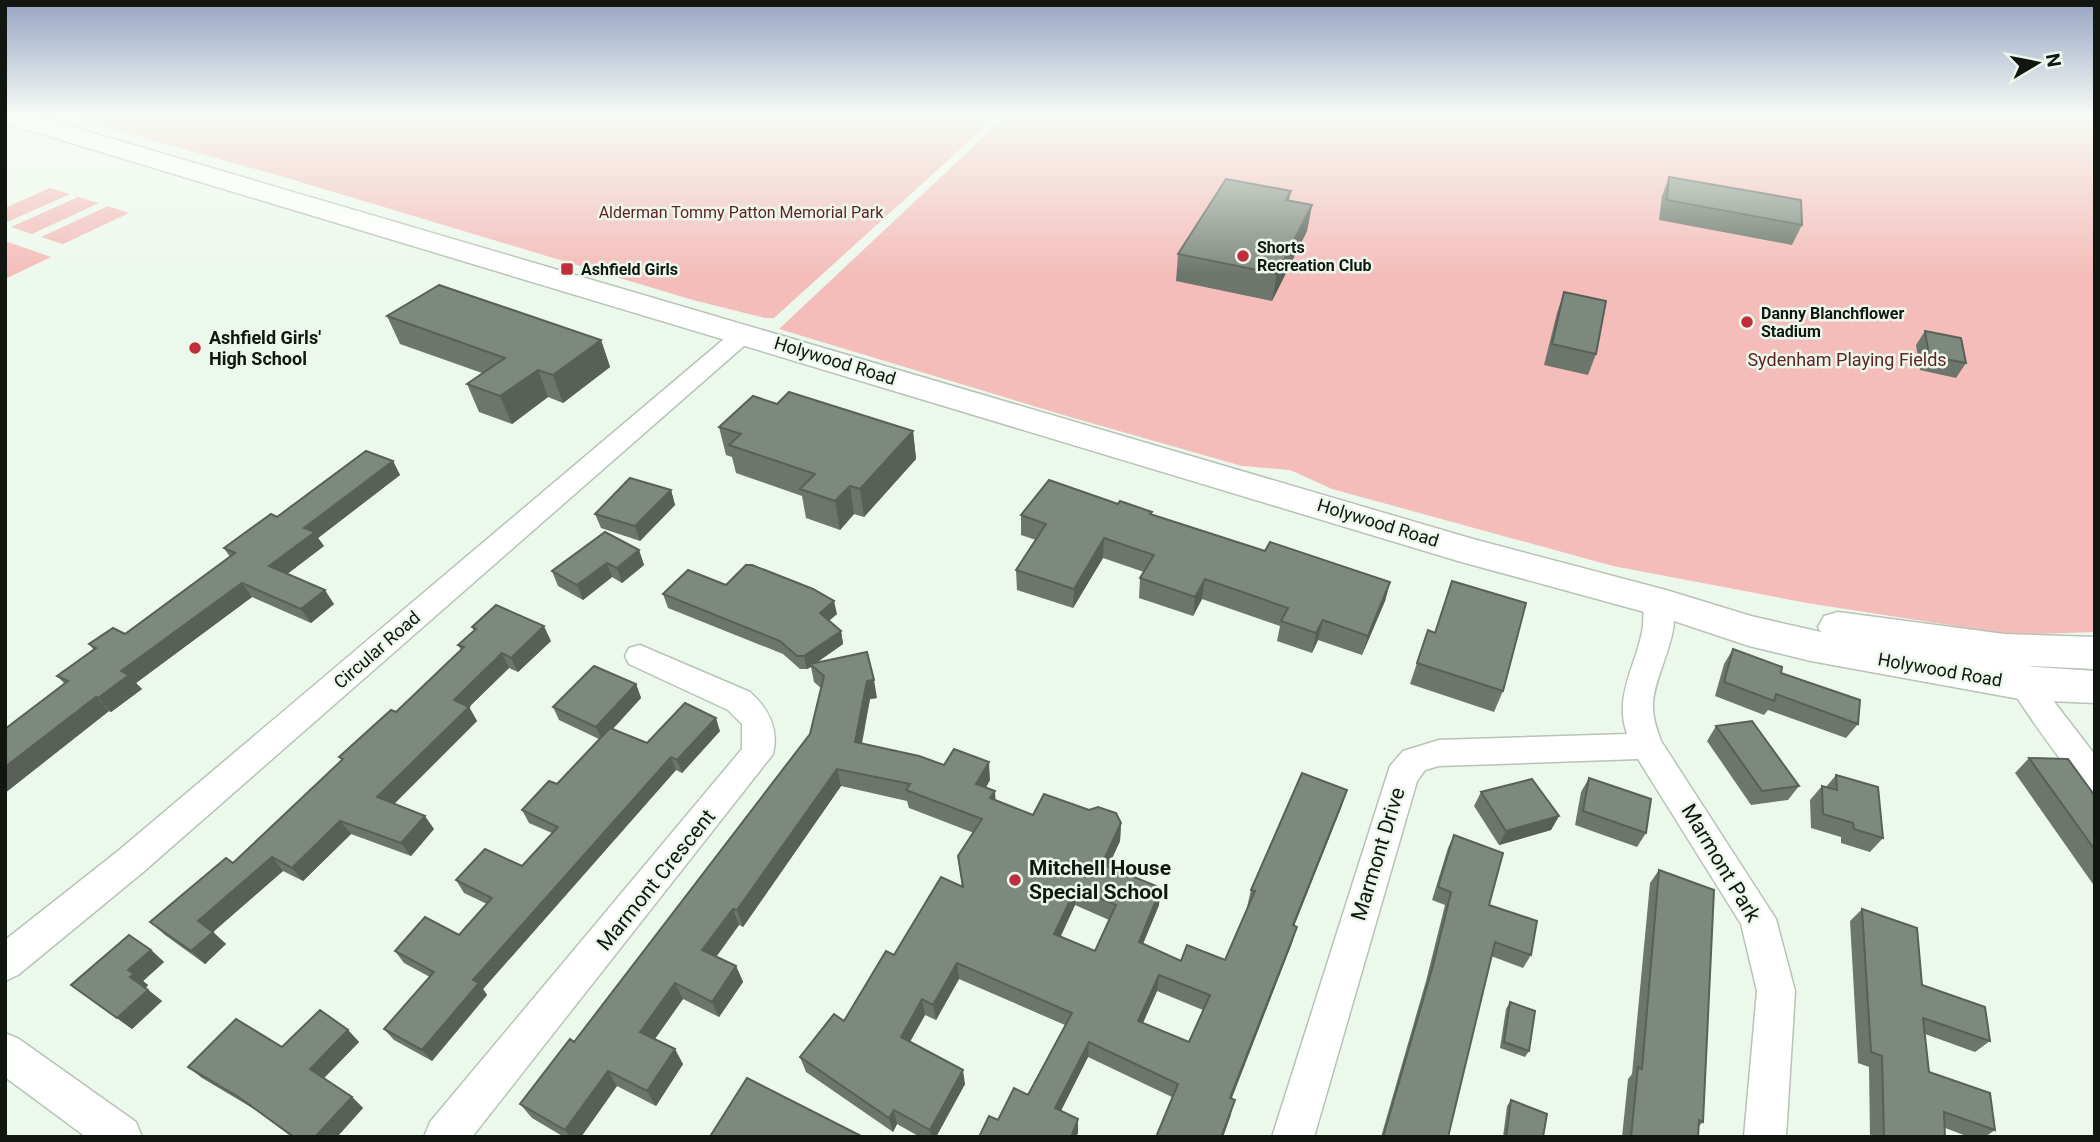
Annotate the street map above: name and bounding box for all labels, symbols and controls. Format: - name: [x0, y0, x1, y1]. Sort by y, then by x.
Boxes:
- north arrow: [2002, 28, 2072, 98]
- text: N: [2041, 52, 2066, 69]
- park label: Alderman Tommy Patton Memorial Park: [599, 203, 884, 222]
- place label: Shorts Recreation Club: [1257, 238, 1371, 275]
- marker: Shorts Recreation Club: [1235, 248, 1251, 264]
- place label: Ashfield Girls: [581, 260, 678, 279]
- marker: Ashfield Girls: [559, 261, 575, 277]
- place label: Danny Blanchflower Stadium: [1761, 304, 1904, 341]
- marker: Danny Blanchflower Stadium: [1739, 314, 1755, 330]
- place label: Ashfield Girls' High School: [209, 327, 321, 369]
- street label: Holywood Road: [772, 332, 898, 389]
- marker: Ashfield Girls' High School: [187, 340, 203, 356]
- park label: Sydenham Playing Fields: [1747, 349, 1947, 370]
- street label: Holywood Road: [1315, 494, 1441, 551]
- street label: Circular Road: [329, 606, 424, 693]
- street label: Holywood Road: [1876, 648, 2004, 691]
- street label: Marmont Drive: [1346, 784, 1410, 924]
- street label: Marmont Park: [1676, 800, 1766, 927]
- street label: Marmont Crescent: [592, 805, 720, 955]
- place label: Mitchell House Special School: [1029, 856, 1171, 904]
- marker: Mitchell House Special School: [1007, 872, 1023, 888]

